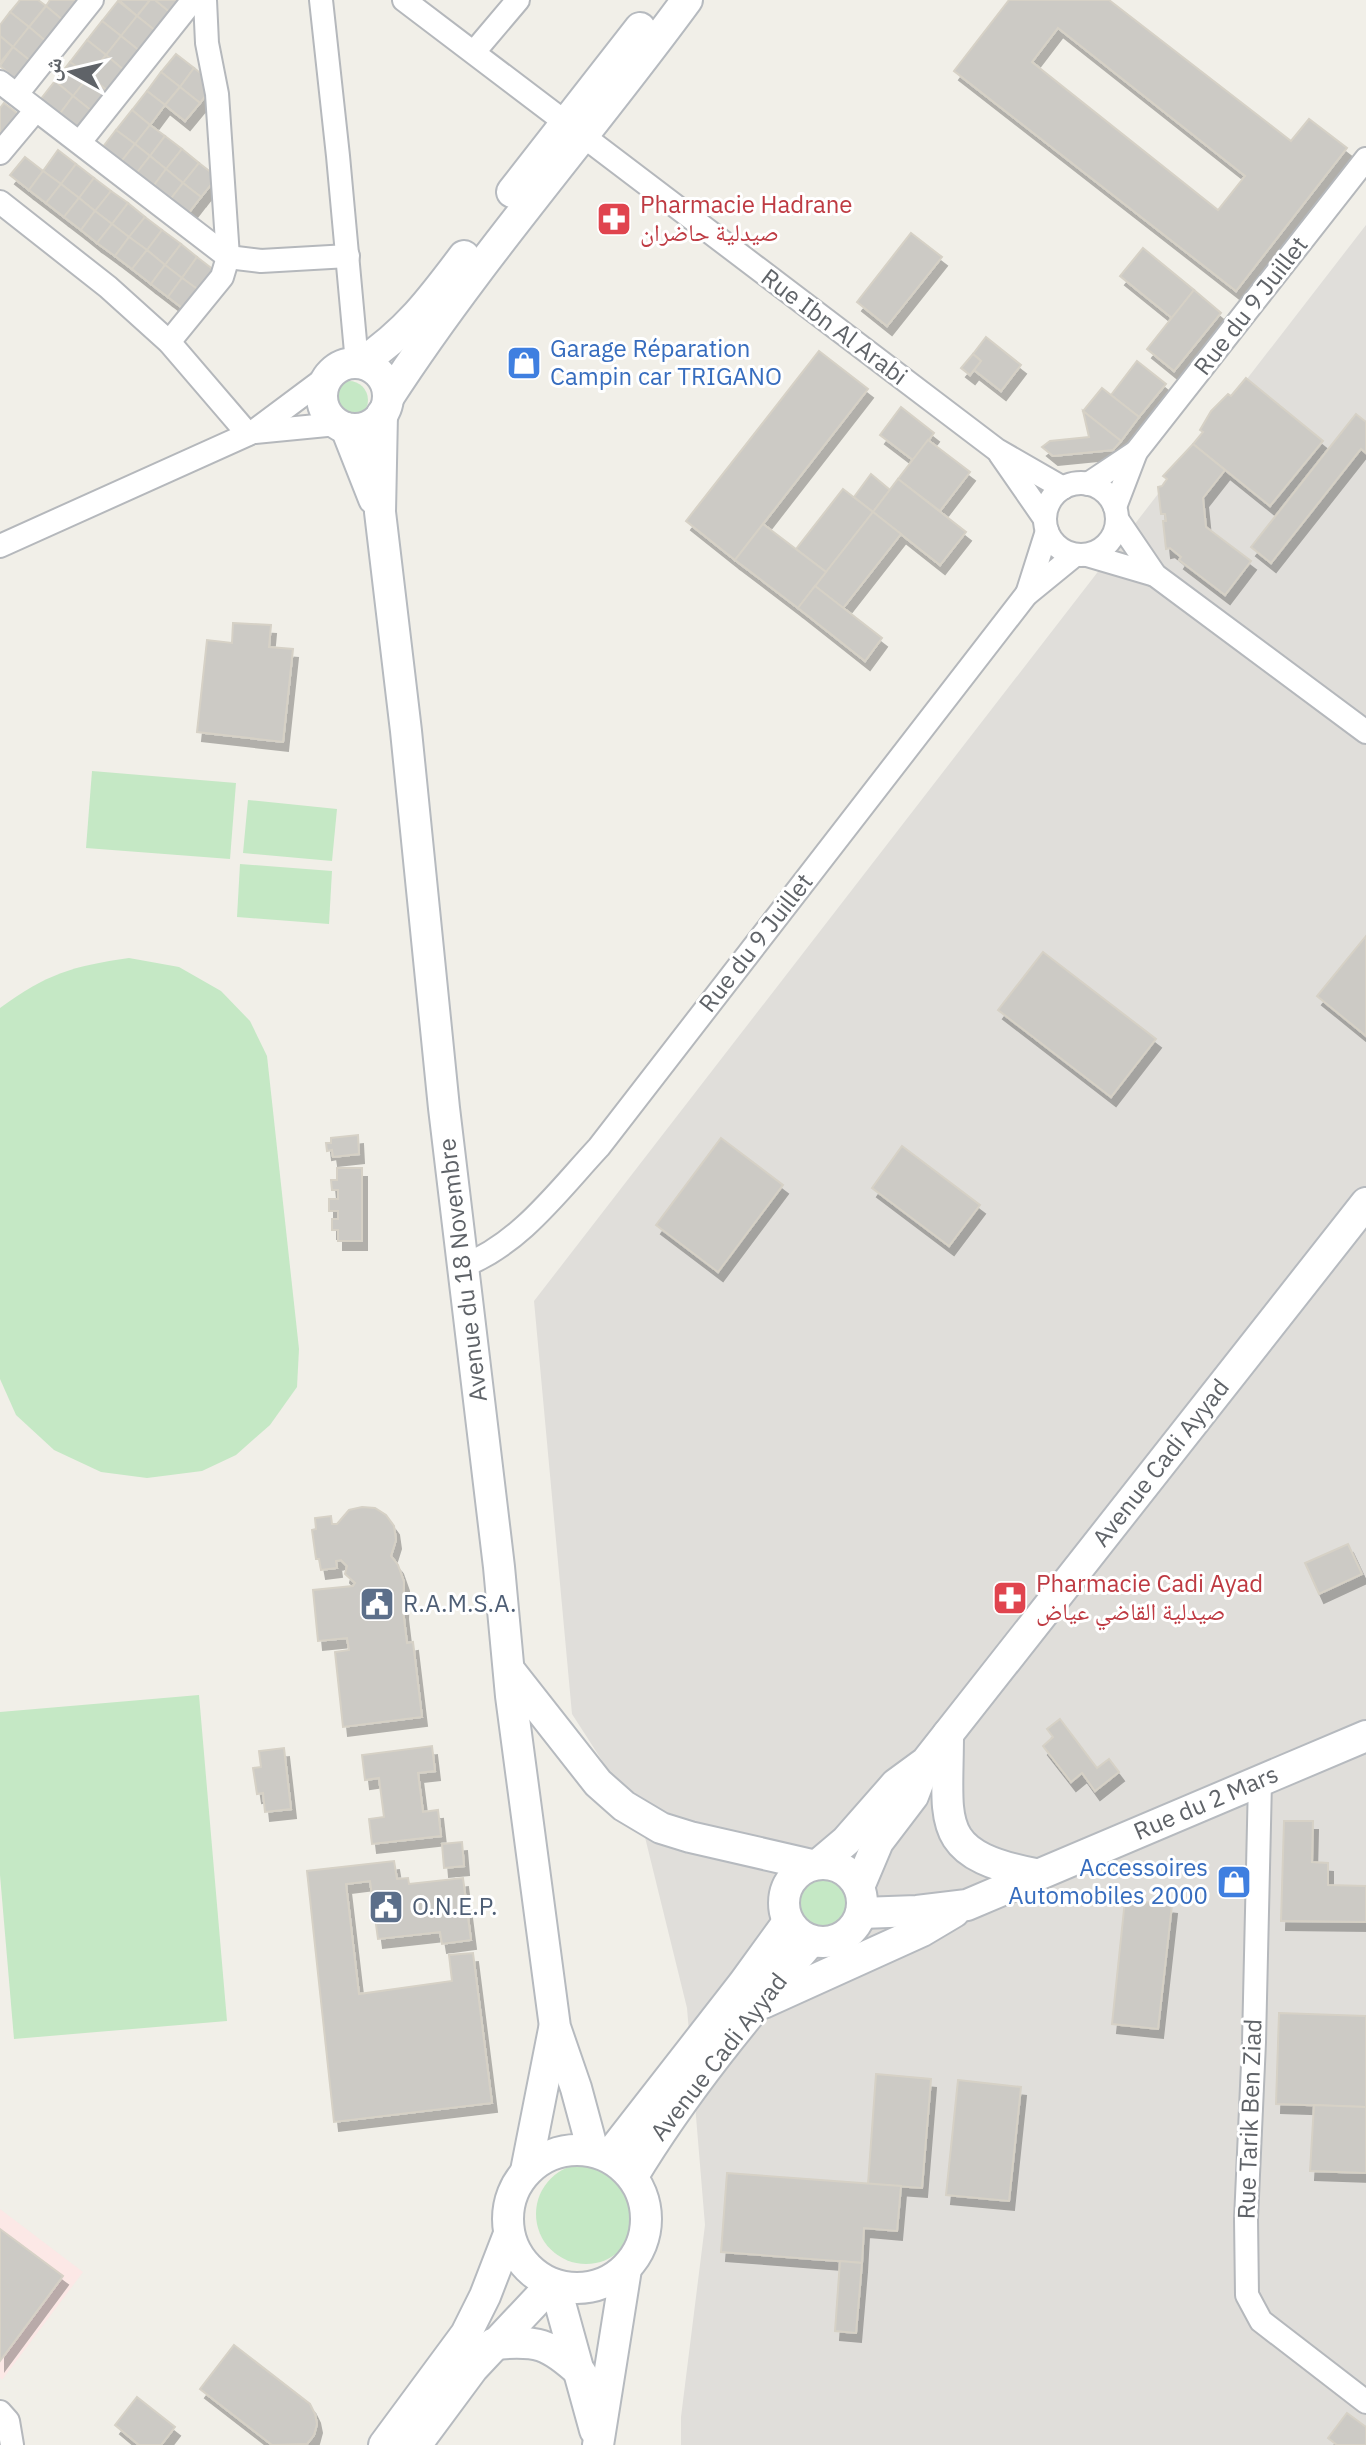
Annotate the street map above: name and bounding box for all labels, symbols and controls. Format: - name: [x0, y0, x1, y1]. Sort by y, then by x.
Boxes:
- north arrow: [32, 32, 112, 112]
- text: ش: [36, 56, 68, 83]
- place label: Pharmacie Hadrane صيدلية حاضران: [640, 188, 853, 248]
- pharmacy icon: Pharmacie Hadrane صيدلية حاضران: [595, 200, 633, 238]
- street label: Rue du 9 Juillet: [1186, 230, 1314, 381]
- street label: Rue Ibn Al Arabi: [755, 261, 914, 392]
- place label: Garage Réparation Campin car TRIGANO: [550, 332, 782, 392]
- shop icon: Garage Réparation Campin car TRIGANO: [505, 344, 543, 382]
- street label: Rue du 9 Juillet: [691, 867, 819, 1018]
- street label: Avenue du 18 Novembre: [430, 1137, 494, 1404]
- street label: Avenue Cadi Ayyad: [1085, 1372, 1236, 1553]
- place label: Pharmacie Cadi Ayad صيدلية القاضي عياض: [1036, 1567, 1263, 1631]
- pharmacy icon: Pharmacie Cadi Ayad صيدلية القاضي عياض: [991, 1579, 1029, 1617]
- public building icon: R.A.M.S.A.: [358, 1585, 396, 1623]
- place label: R.A.M.S.A.: [403, 1587, 517, 1619]
- street label: Rue du 2 Mars: [1129, 1757, 1283, 1847]
- place label: Accessoires Automobiles 2000: [1008, 1851, 1208, 1911]
- shop icon: Accessoires Automobiles 2000: [1215, 1863, 1253, 1901]
- public building icon: O.N.E.P.: [367, 1888, 405, 1926]
- place label: O.N.E.P.: [412, 1890, 498, 1922]
- street label: Avenue Cadi Ayyad: [643, 1966, 794, 2147]
- street label: Rue Tarik Ben Ziad: [1230, 2018, 1268, 2220]

